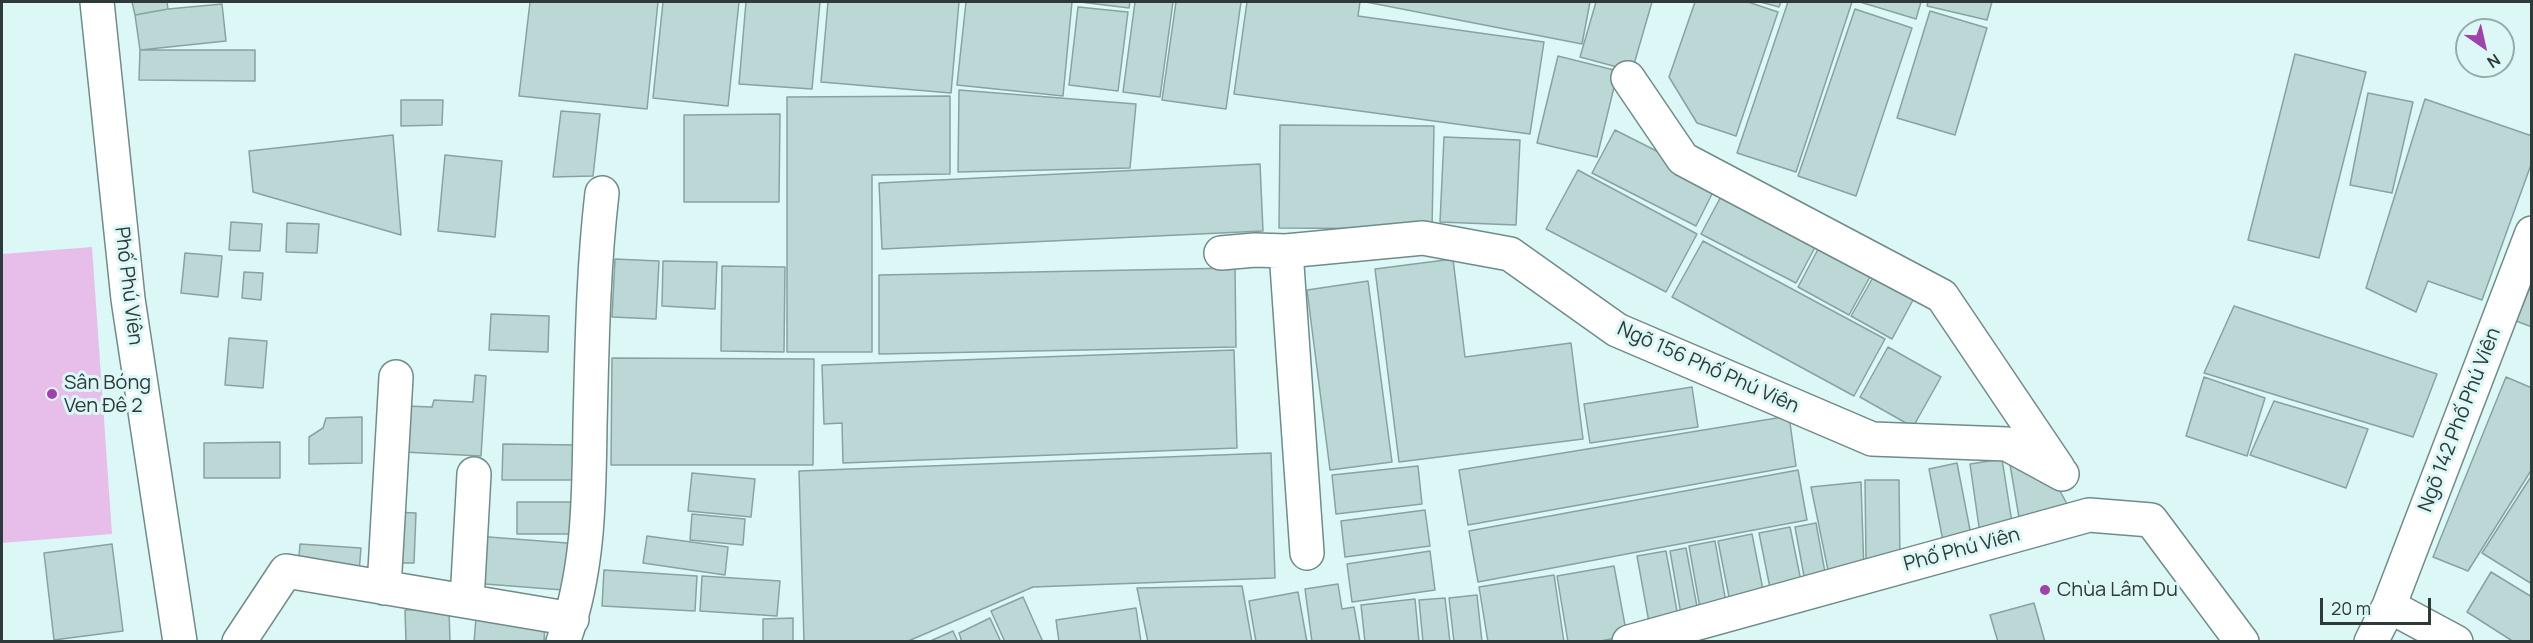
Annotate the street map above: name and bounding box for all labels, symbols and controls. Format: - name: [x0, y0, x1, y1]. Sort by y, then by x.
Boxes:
- north arrow: [2455, 18, 2515, 78]
- text: N: [2483, 49, 2505, 74]
- street label: Phố Phú Viên: [109, 225, 147, 347]
- street label: Ngõ 156 Phố Phú Viên: [1613, 317, 1803, 419]
- street label: Ngõ 142 Phố Phú Viên: [2414, 324, 2506, 516]
- place label: Sân Bóng Ven Đê 2: [64, 371, 151, 418]
- marker: Sân Bóng Ven Đê 2: [45, 387, 59, 401]
- street label: Phố Phú Viên: [1901, 523, 2023, 577]
- place label: Chùa Lâm Du: [2057, 578, 2178, 602]
- marker: Chùa Lâm Du: [2038, 583, 2052, 597]
- scale bar: [2323, 586, 2434, 624]
- text: 20 m: [2331, 596, 2371, 620]

